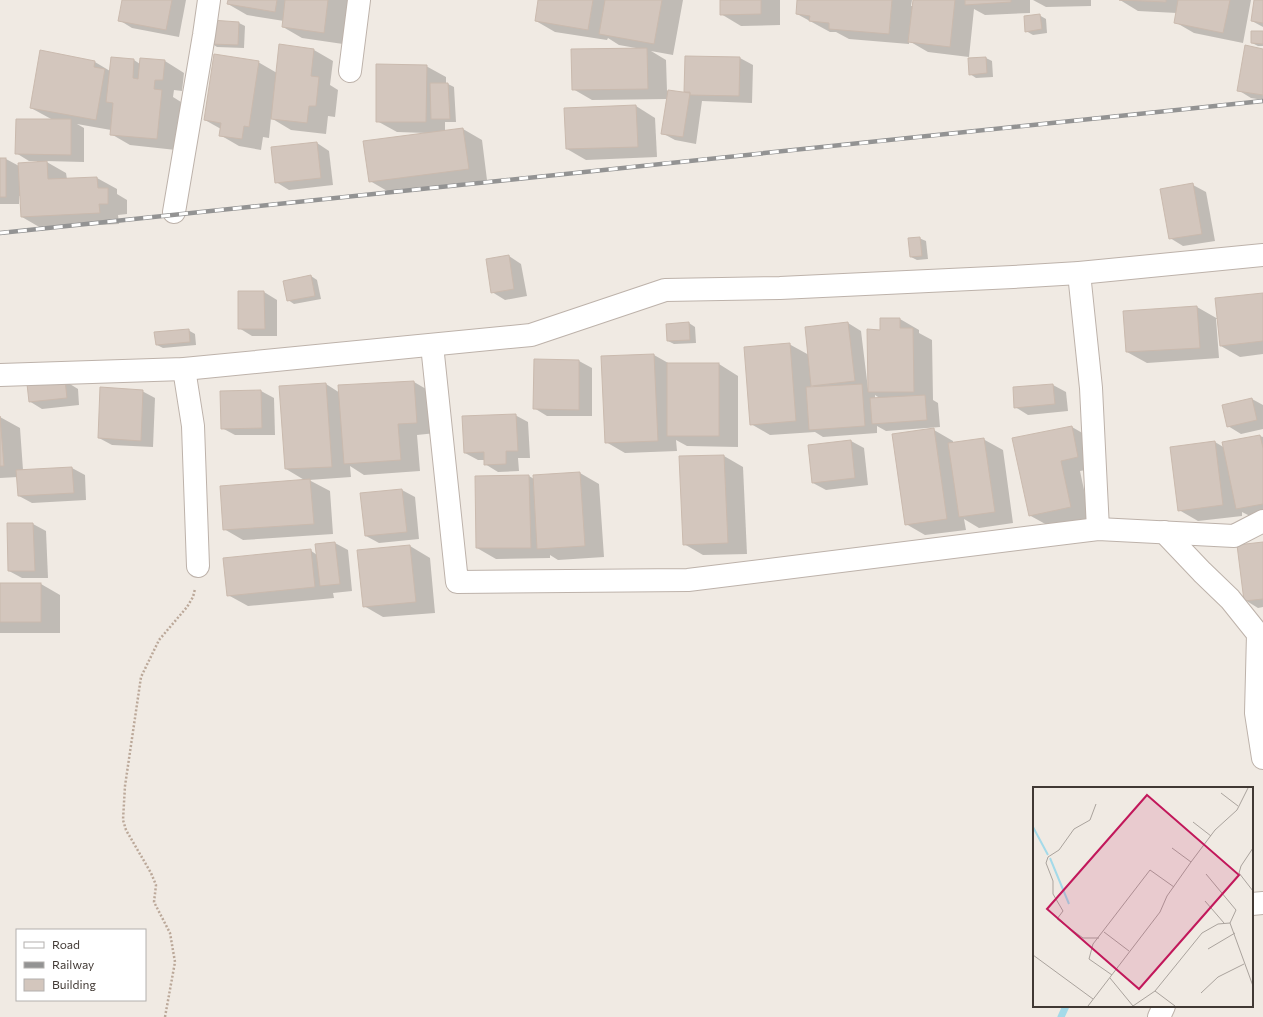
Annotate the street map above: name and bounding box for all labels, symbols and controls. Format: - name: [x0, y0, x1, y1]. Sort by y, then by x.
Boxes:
- inset map: [1033, 787, 1253, 1007]
- legend: [16, 929, 146, 1001]
- text: Road: [52, 937, 80, 951]
- text: Railway: [52, 957, 94, 971]
- text: Building: [52, 977, 96, 991]

